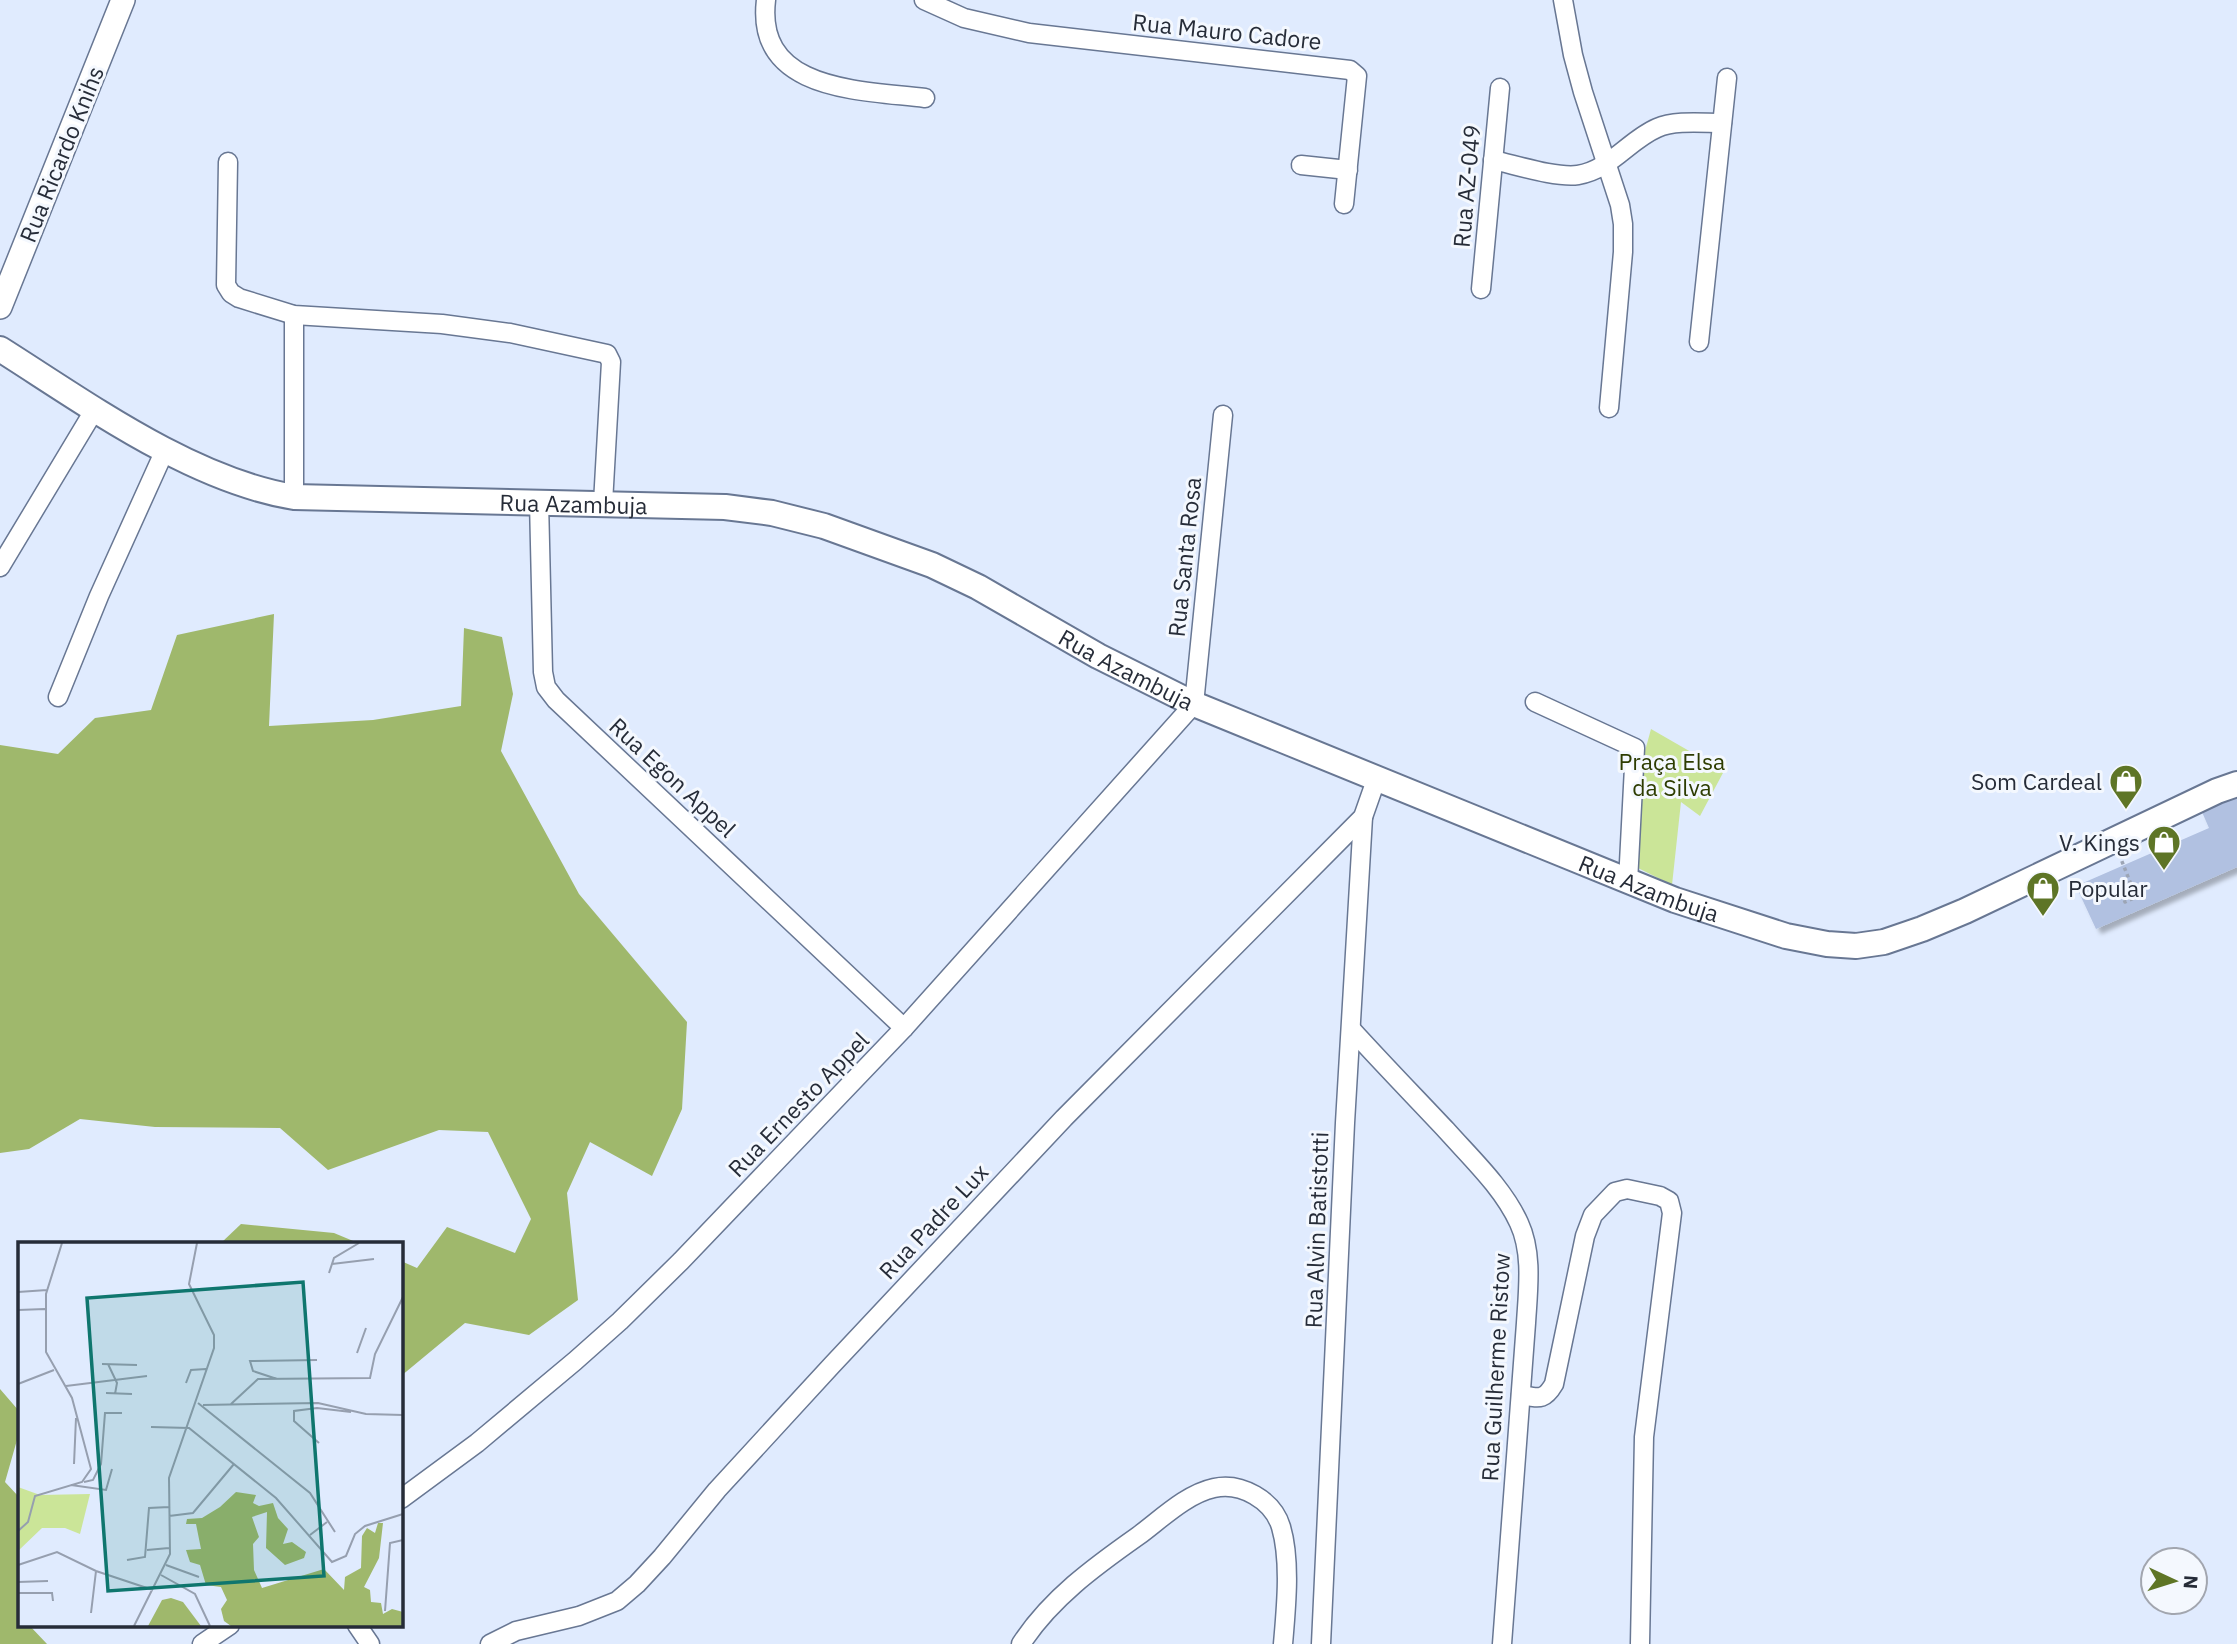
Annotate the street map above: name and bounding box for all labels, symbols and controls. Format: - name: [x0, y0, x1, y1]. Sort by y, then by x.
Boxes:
- street label: Rua Mauro Cadore: [1131, 6, 1323, 56]
- street label: Rua Ricardo Knihs: [12, 62, 110, 246]
- street label: Rua AZ-049: [1446, 123, 1486, 249]
- street label: Rua Santa Rosa: [1161, 476, 1207, 638]
- street label: Rua Azambuja: [499, 487, 648, 520]
- street label: Rua Azambuja: [1053, 622, 1199, 716]
- street label: Rua Egon Appel: [603, 711, 743, 843]
- park label: Praça Elsa da Silva: [1619, 746, 1725, 802]
- shop icon: Som Cardeal: [2107, 762, 2145, 811]
- place label: Som Cardeal: [1971, 766, 2102, 796]
- shop icon: V. Kings: [2145, 823, 2183, 872]
- place label: V. Kings: [2059, 827, 2140, 857]
- street label: Rua Azambuja: [1574, 847, 1723, 928]
- shop icon: Popular: [2024, 869, 2062, 918]
- place label: Popular: [2068, 873, 2148, 903]
- street label: Rua Ernesto Appel: [721, 1025, 875, 1183]
- street label: Rua Alvin Batistotti: [1298, 1131, 1334, 1329]
- street label: Rua Padre Lux: [872, 1157, 994, 1285]
- inset map: [18, 1242, 402, 1626]
- street label: Rua Guilherme Ristow: [1474, 1252, 1516, 1482]
- north arrow: [2139, 1546, 2209, 1616]
- text: N: [2179, 1574, 2203, 1590]

